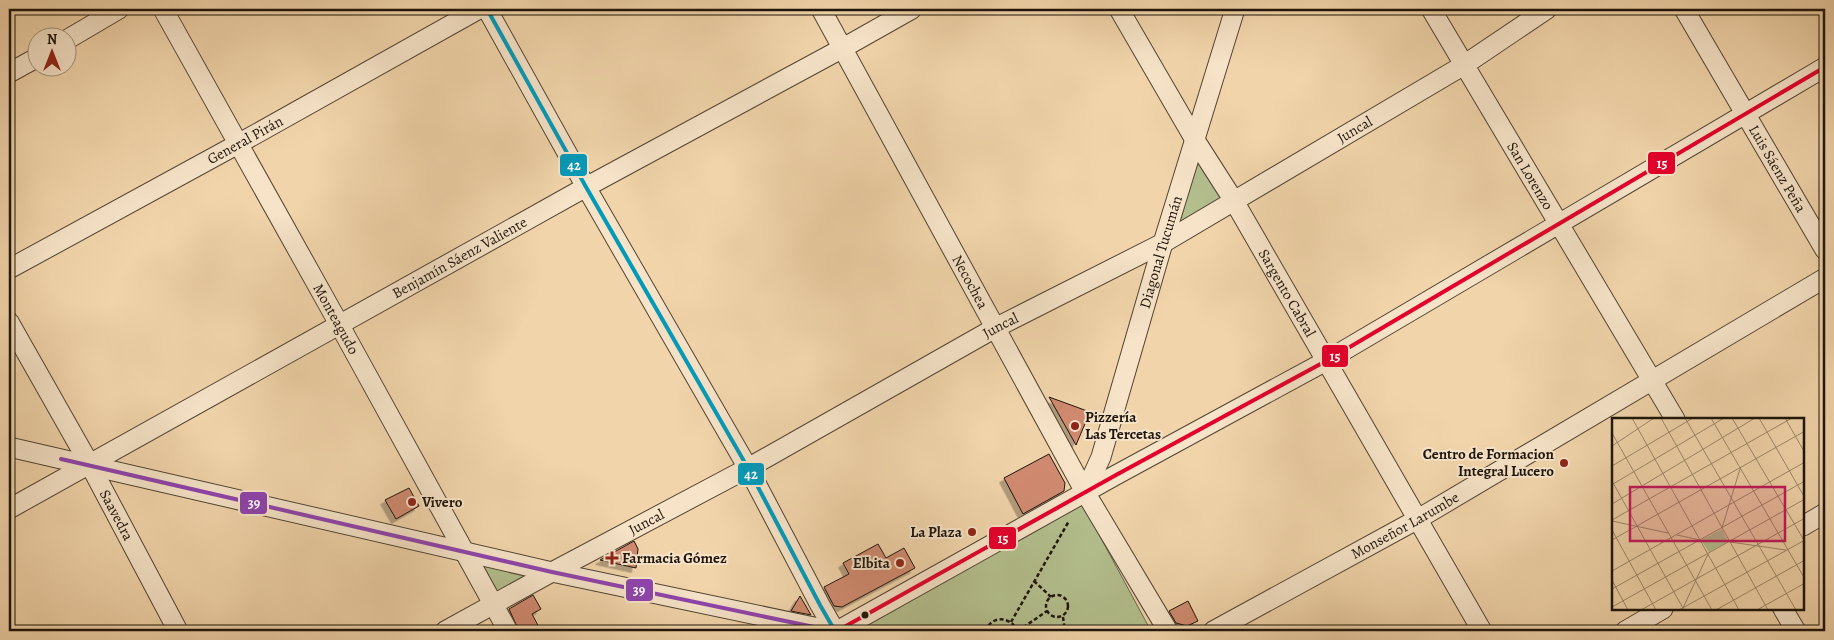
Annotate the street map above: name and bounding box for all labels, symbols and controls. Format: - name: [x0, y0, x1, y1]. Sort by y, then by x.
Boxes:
- north arrow: [28, 28, 78, 78]
- text: N: [47, 30, 57, 49]
- street label: General Pirán: [204, 111, 287, 169]
- street label: Juncal: [1333, 111, 1376, 148]
- street label: Luis Sáenz Peña: [1744, 121, 1811, 216]
- street label: San Lorenzo: [1502, 138, 1558, 213]
- line badge: 15: [1647, 151, 1676, 175]
- line badge: 42: [559, 153, 588, 177]
- text: 15: [1657, 154, 1668, 173]
- text: 42: [567, 156, 581, 175]
- street label: Diagonal Tucumán: [1135, 193, 1187, 311]
- street label: Benjamín Sáenz Valiente: [389, 212, 531, 303]
- street label: Sargento Cabral: [1254, 245, 1320, 341]
- street label: Necochea: [947, 251, 993, 313]
- street label: Monteagudo: [308, 280, 364, 358]
- street label: Juncal: [979, 308, 1022, 343]
- line badge: 15: [1321, 344, 1349, 368]
- text: 15: [1330, 347, 1341, 366]
- place label: Pizzería Las Tercetas: [1085, 407, 1161, 444]
- inset map: [1612, 418, 1804, 610]
- marker: Pizzería Las Tercetas: [1069, 420, 1081, 432]
- place label: Centro de Formacion Integral Lucero: [1423, 444, 1555, 481]
- marker: Centro de Formacion Integral Lucero: [1558, 457, 1570, 469]
- line badge: 42: [737, 462, 765, 486]
- text: 42: [744, 465, 758, 484]
- street label: Saavedra: [95, 486, 138, 544]
- street label: Monseñor Larumbe: [1347, 487, 1463, 564]
- line badge: 39: [239, 491, 268, 515]
- place label: Vivero: [421, 492, 463, 512]
- text: 39: [248, 494, 261, 513]
- marker: Vivero: [406, 496, 418, 508]
- street label: Juncal: [625, 504, 668, 540]
- place label: La Plaza: [910, 522, 963, 542]
- marker: La Plaza: [966, 526, 978, 538]
- line badge: 15: [988, 526, 1017, 550]
- text: 15: [998, 529, 1009, 548]
- place label: Farmacia Gómez: [622, 548, 727, 568]
- marker: Farmacia Gómez: [606, 552, 618, 564]
- place label: Elbita: [853, 553, 891, 573]
- marker: Elbita: [894, 557, 906, 569]
- line badge: 39: [625, 578, 654, 602]
- text: 39: [633, 581, 646, 600]
- unlabelled marker: [860, 610, 870, 620]

